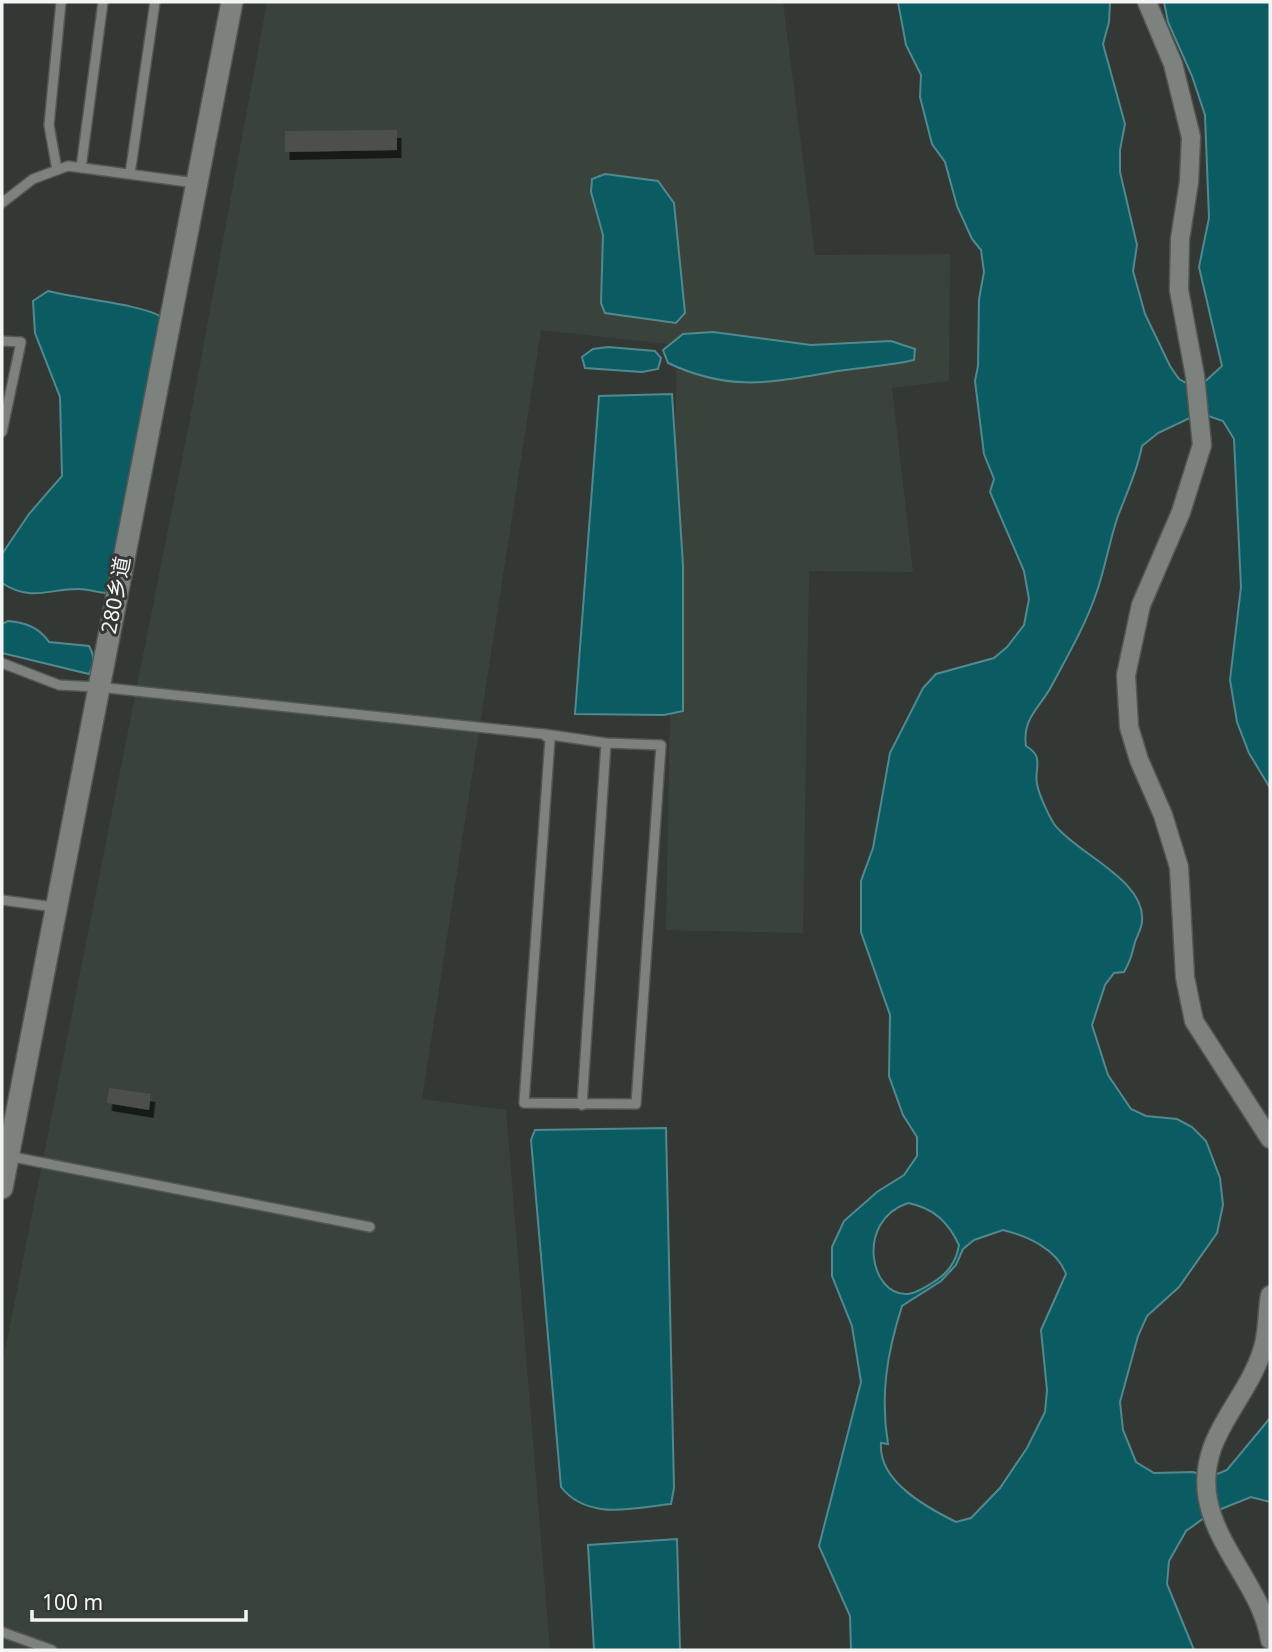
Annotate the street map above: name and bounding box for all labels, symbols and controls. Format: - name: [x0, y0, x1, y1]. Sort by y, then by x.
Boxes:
- street label: 280乡道: [94, 554, 136, 636]
- scale bar: [32, 1578, 245, 1622]
- text: 100 m: [42, 1588, 103, 1616]

